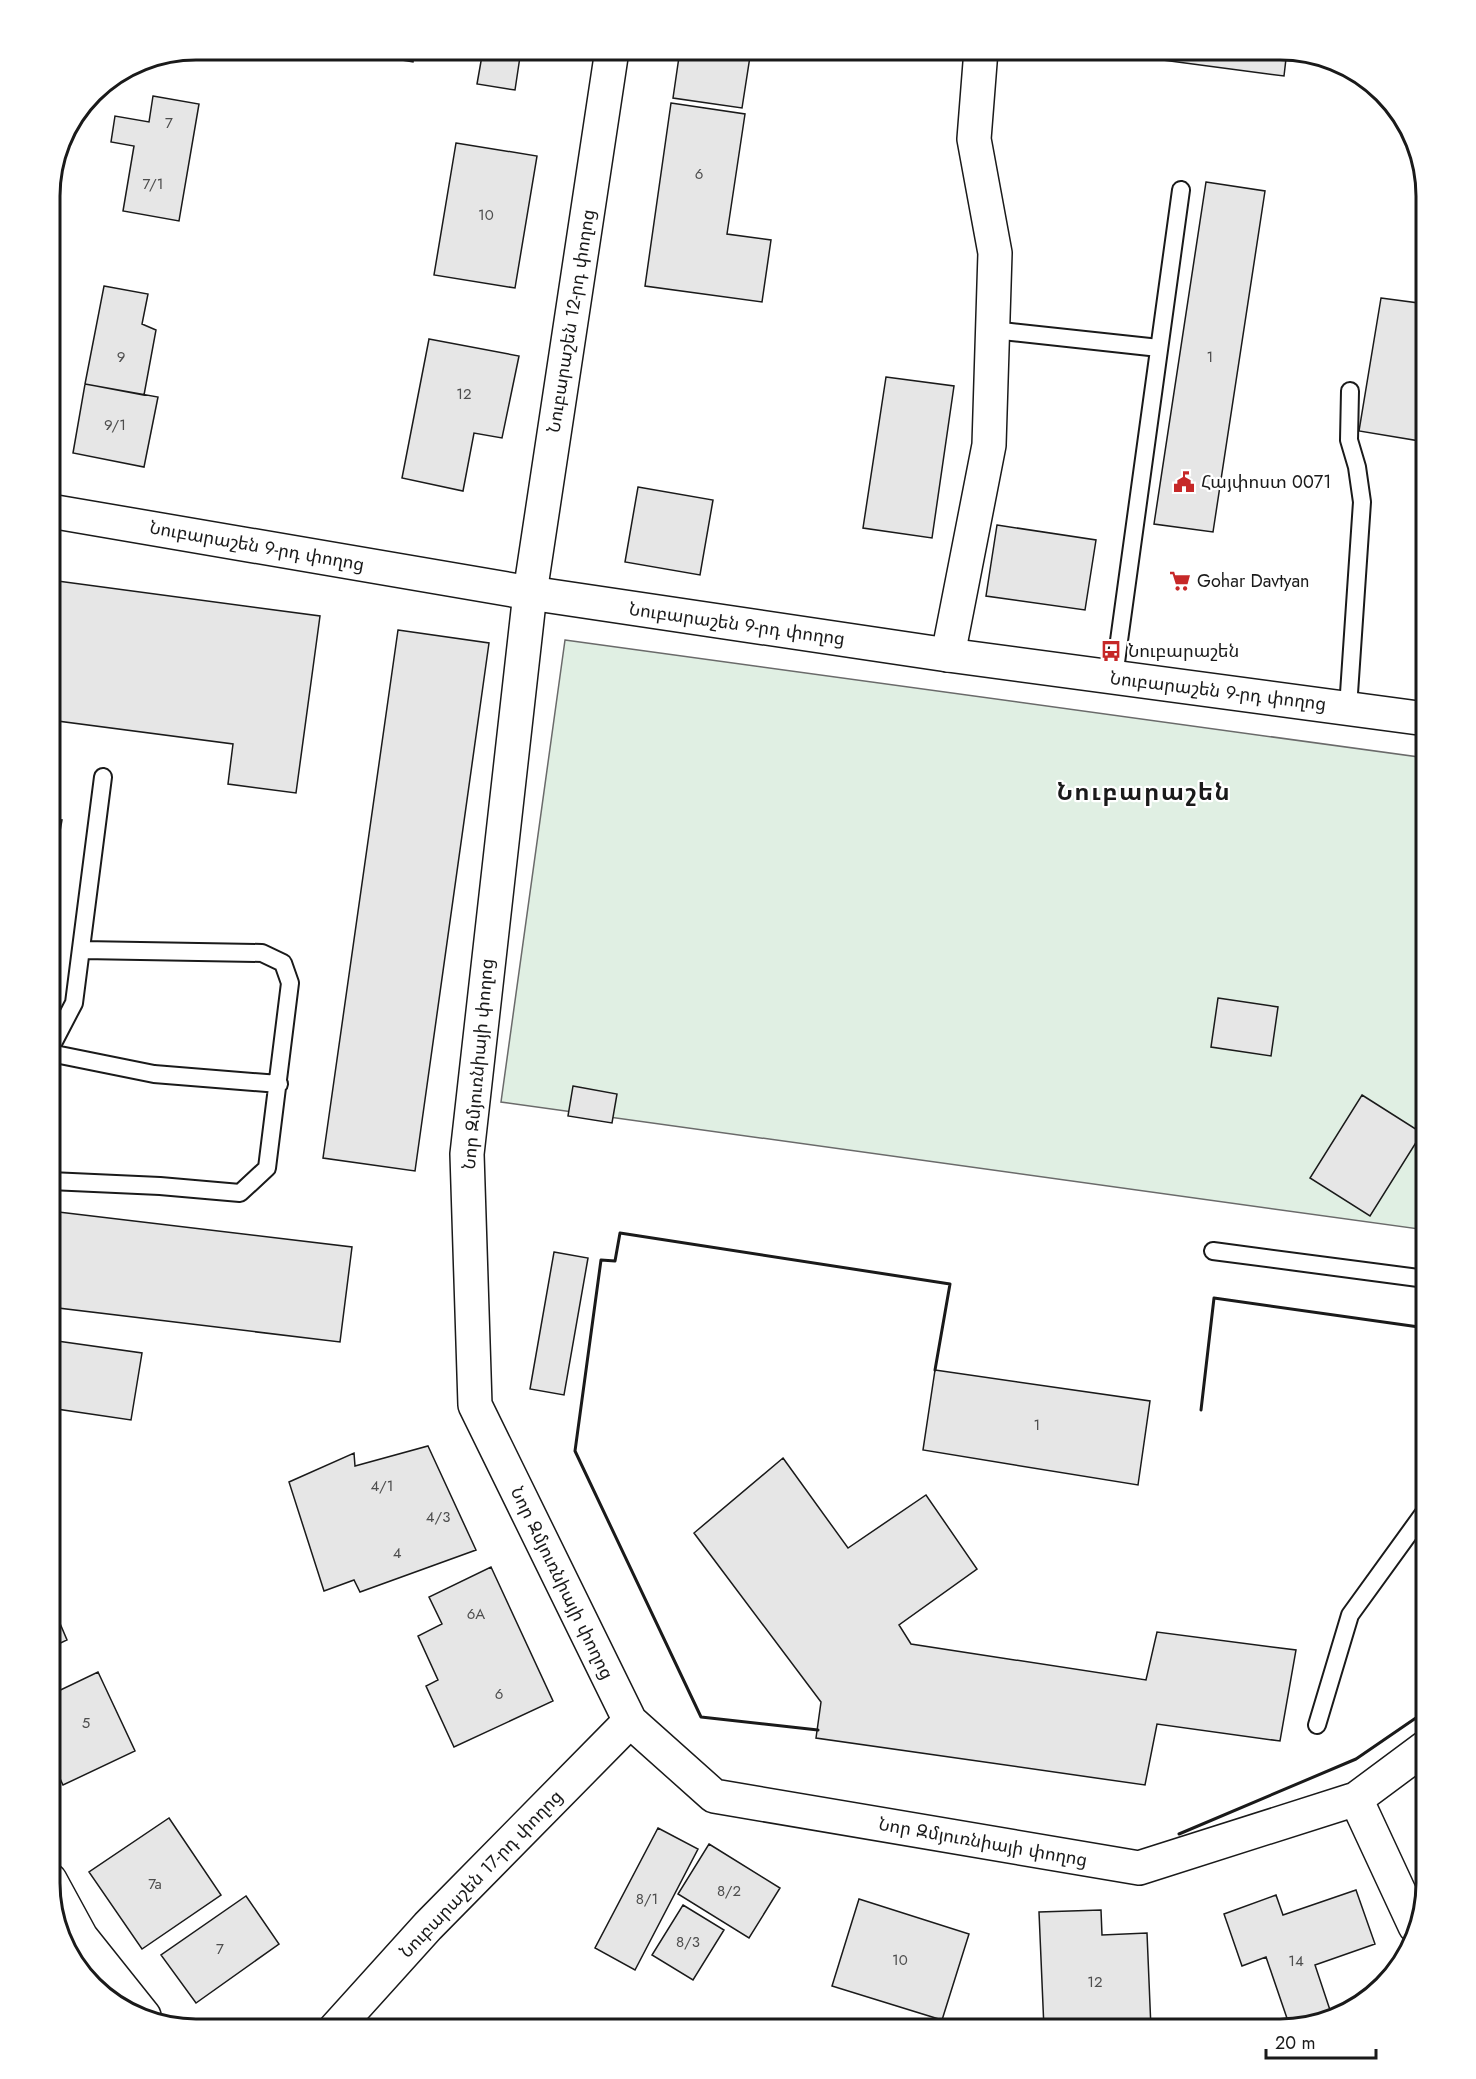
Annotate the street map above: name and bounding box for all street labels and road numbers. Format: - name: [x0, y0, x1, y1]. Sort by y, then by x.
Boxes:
- street label: Նուբարաշեն 12-րդ փողոց: [541, 207, 601, 435]
- street label: Նուբարաշեն 9-րդ փողոց: [148, 514, 366, 578]
- street label: Նուբարաշեն 9-րդ փողոց: [627, 596, 847, 652]
- street label: Նուբարաշեն 9-րդ փողոց: [1108, 665, 1328, 717]
- street label: Նոր Զմյուռնիայի փողոց: [456, 957, 500, 1171]
- street label: Նոր Զմյուռնիայի փողոց: [504, 1482, 620, 1684]
- street label: Նուբարաշեն 17-րդ փողոց: [394, 1784, 568, 1964]
- street label: Նոր Զմյուռնիայի փողոց: [877, 1811, 1089, 1873]

